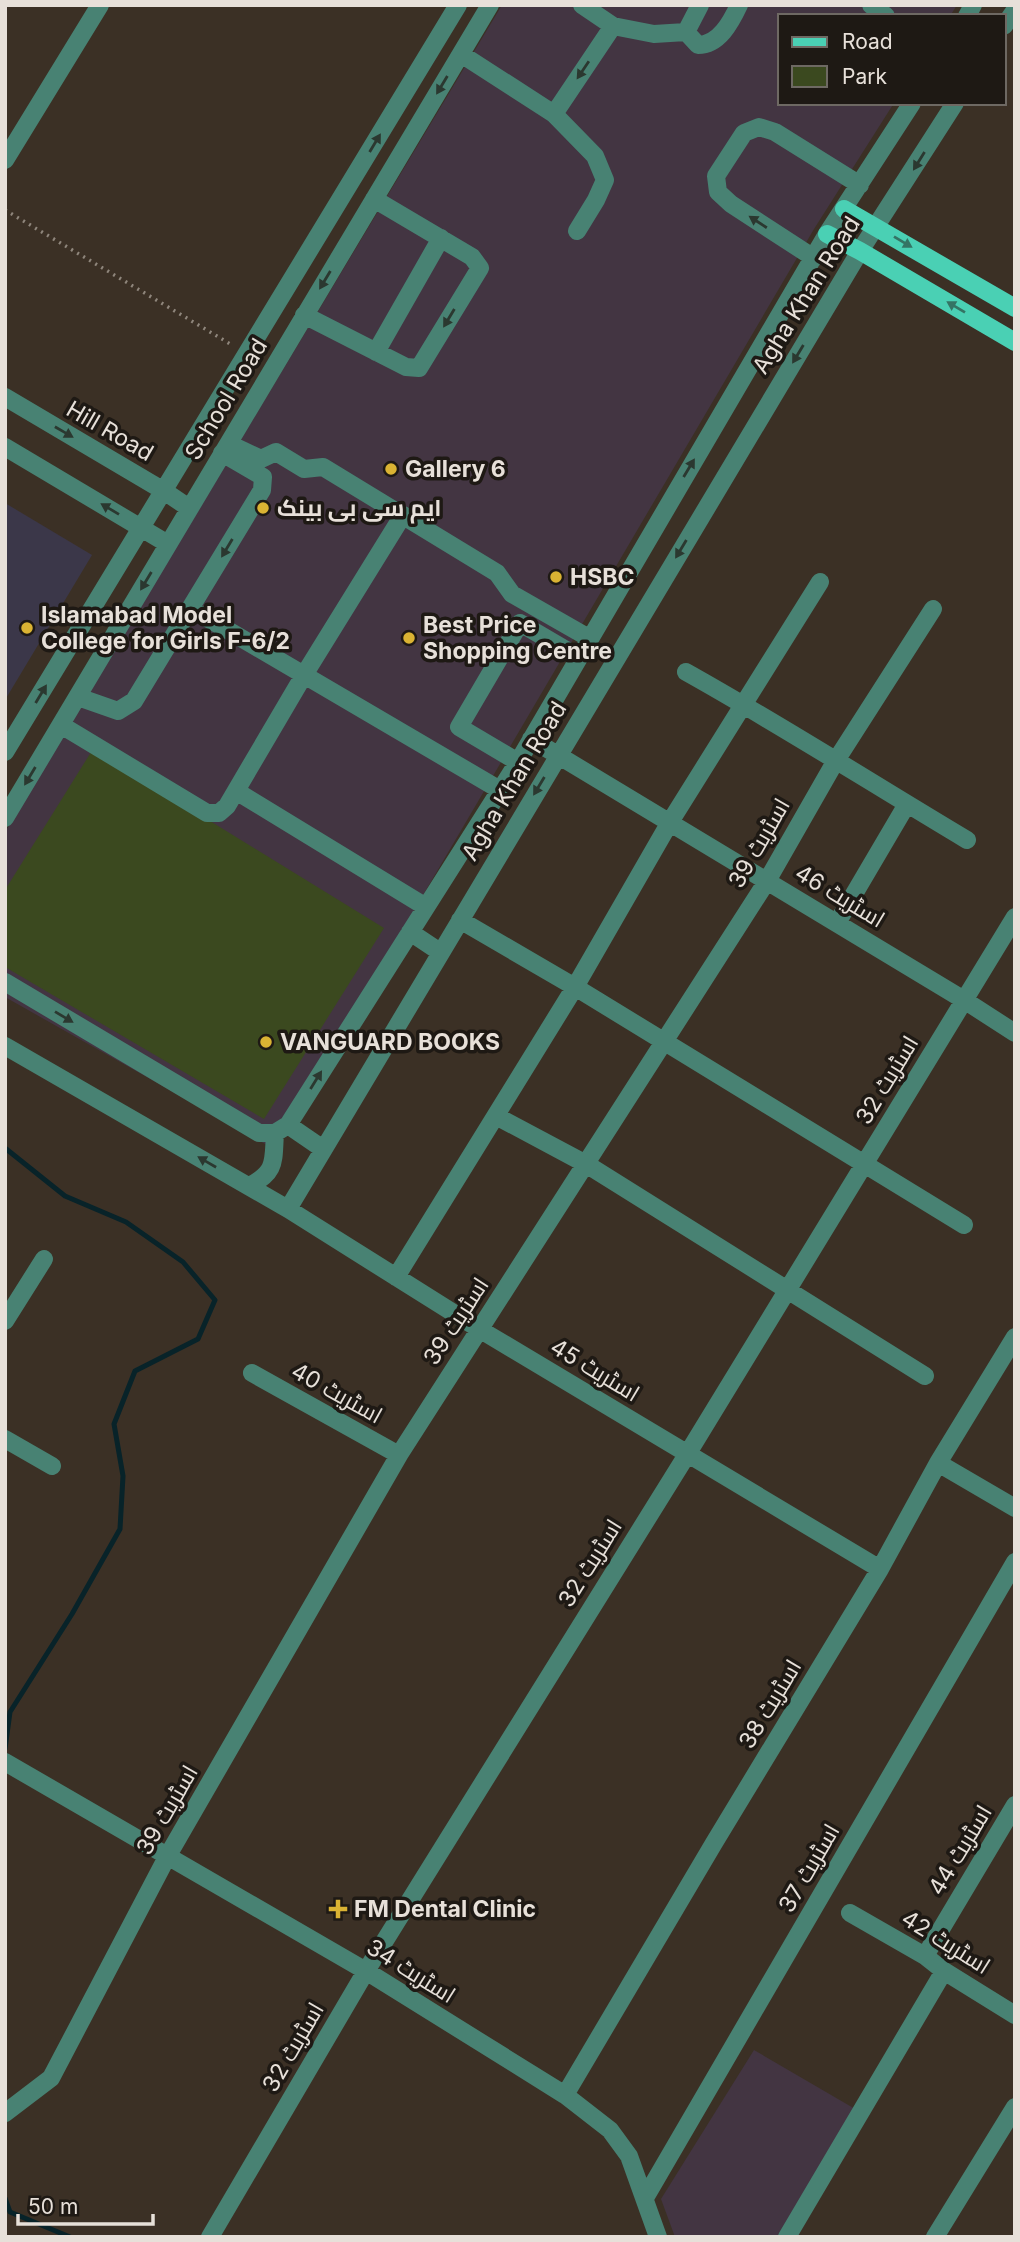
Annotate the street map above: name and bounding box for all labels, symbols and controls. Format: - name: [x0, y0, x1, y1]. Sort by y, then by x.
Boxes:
- legend: [778, 14, 1006, 105]
- text: Road: [842, 29, 893, 54]
- one-way arrow: [576, 61, 590, 79]
- text: Park: [842, 64, 887, 89]
- one-way arrow: [436, 75, 448, 94]
- one-way arrow: [368, 134, 381, 153]
- one-way arrow: [912, 151, 925, 170]
- street label: Agha Khan Road: [746, 211, 866, 379]
- one-way arrow: [749, 215, 768, 228]
- one-way arrow: [894, 235, 913, 248]
- one-way arrow: [319, 271, 332, 290]
- one-way arrow: [946, 301, 966, 313]
- one-way arrow: [443, 308, 456, 327]
- street label: School Road: [179, 333, 273, 465]
- one-way arrow: [792, 344, 805, 363]
- street label: Hill Road: [62, 395, 158, 467]
- one-way arrow: [55, 426, 74, 438]
- place label: Gallery 6: [405, 455, 506, 483]
- one-way arrow: [683, 458, 696, 477]
- marker: Gallery 6: [383, 461, 399, 477]
- place label: ایم سی بی بینک: [277, 494, 442, 524]
- marker: ایم سی بی بینک: [255, 500, 271, 516]
- one-way arrow: [100, 503, 119, 515]
- one-way arrow: [220, 538, 233, 557]
- one-way arrow: [675, 539, 688, 558]
- place label: HSBC: [570, 563, 634, 591]
- marker: HSBC: [548, 569, 564, 585]
- one-way arrow: [140, 571, 153, 590]
- place label: Islamabad Model College for Girls F-6/2: [41, 601, 290, 655]
- place label: Best Price Shopping Centre: [423, 611, 612, 665]
- marker: Islamabad Model College for Girls F-6/2: [19, 620, 35, 636]
- marker: Best Price Shopping Centre: [401, 630, 417, 646]
- one-way arrow: [34, 684, 47, 703]
- street label: Agha Khan Road: [456, 696, 572, 866]
- one-way arrow: [24, 767, 37, 786]
- one-way arrow: [533, 777, 545, 796]
- street label: اسٹریٹ 39: [722, 793, 796, 893]
- street label: اسٹریٹ 46: [790, 858, 890, 934]
- one-way arrow: [54, 1011, 74, 1023]
- place label: VANGUARD BOOKS: [280, 1028, 500, 1056]
- street label: اسٹریٹ 32: [850, 1031, 924, 1129]
- marker: VANGUARD BOOKS: [258, 1034, 274, 1050]
- one-way arrow: [309, 1071, 322, 1090]
- one-way arrow: [198, 1156, 217, 1168]
- street label: اسٹریٹ 39: [417, 1272, 495, 1370]
- street label: اسٹریٹ 45: [545, 1332, 645, 1408]
- street label: اسٹریٹ 40: [287, 1357, 387, 1429]
- street label: اسٹریٹ 32: [552, 1514, 628, 1612]
- street label: اسٹریٹ 38: [733, 1654, 807, 1754]
- street label: اسٹریٹ 39: [130, 1760, 204, 1860]
- street label: اسٹریٹ 44: [922, 1800, 998, 1900]
- street label: اسٹریٹ 37: [772, 1819, 846, 1917]
- place label: FM Dental Clinic: [354, 1895, 536, 1923]
- marker: FM Dental Clinic: [328, 1899, 348, 1919]
- street label: اسٹریٹ 42: [897, 1904, 995, 1980]
- street label: اسٹریٹ 34: [361, 1933, 461, 2009]
- street label: اسٹریٹ 32: [256, 1997, 330, 2097]
- scale bar: [18, 2182, 152, 2226]
- text: 50 m: [28, 2194, 78, 2219]

